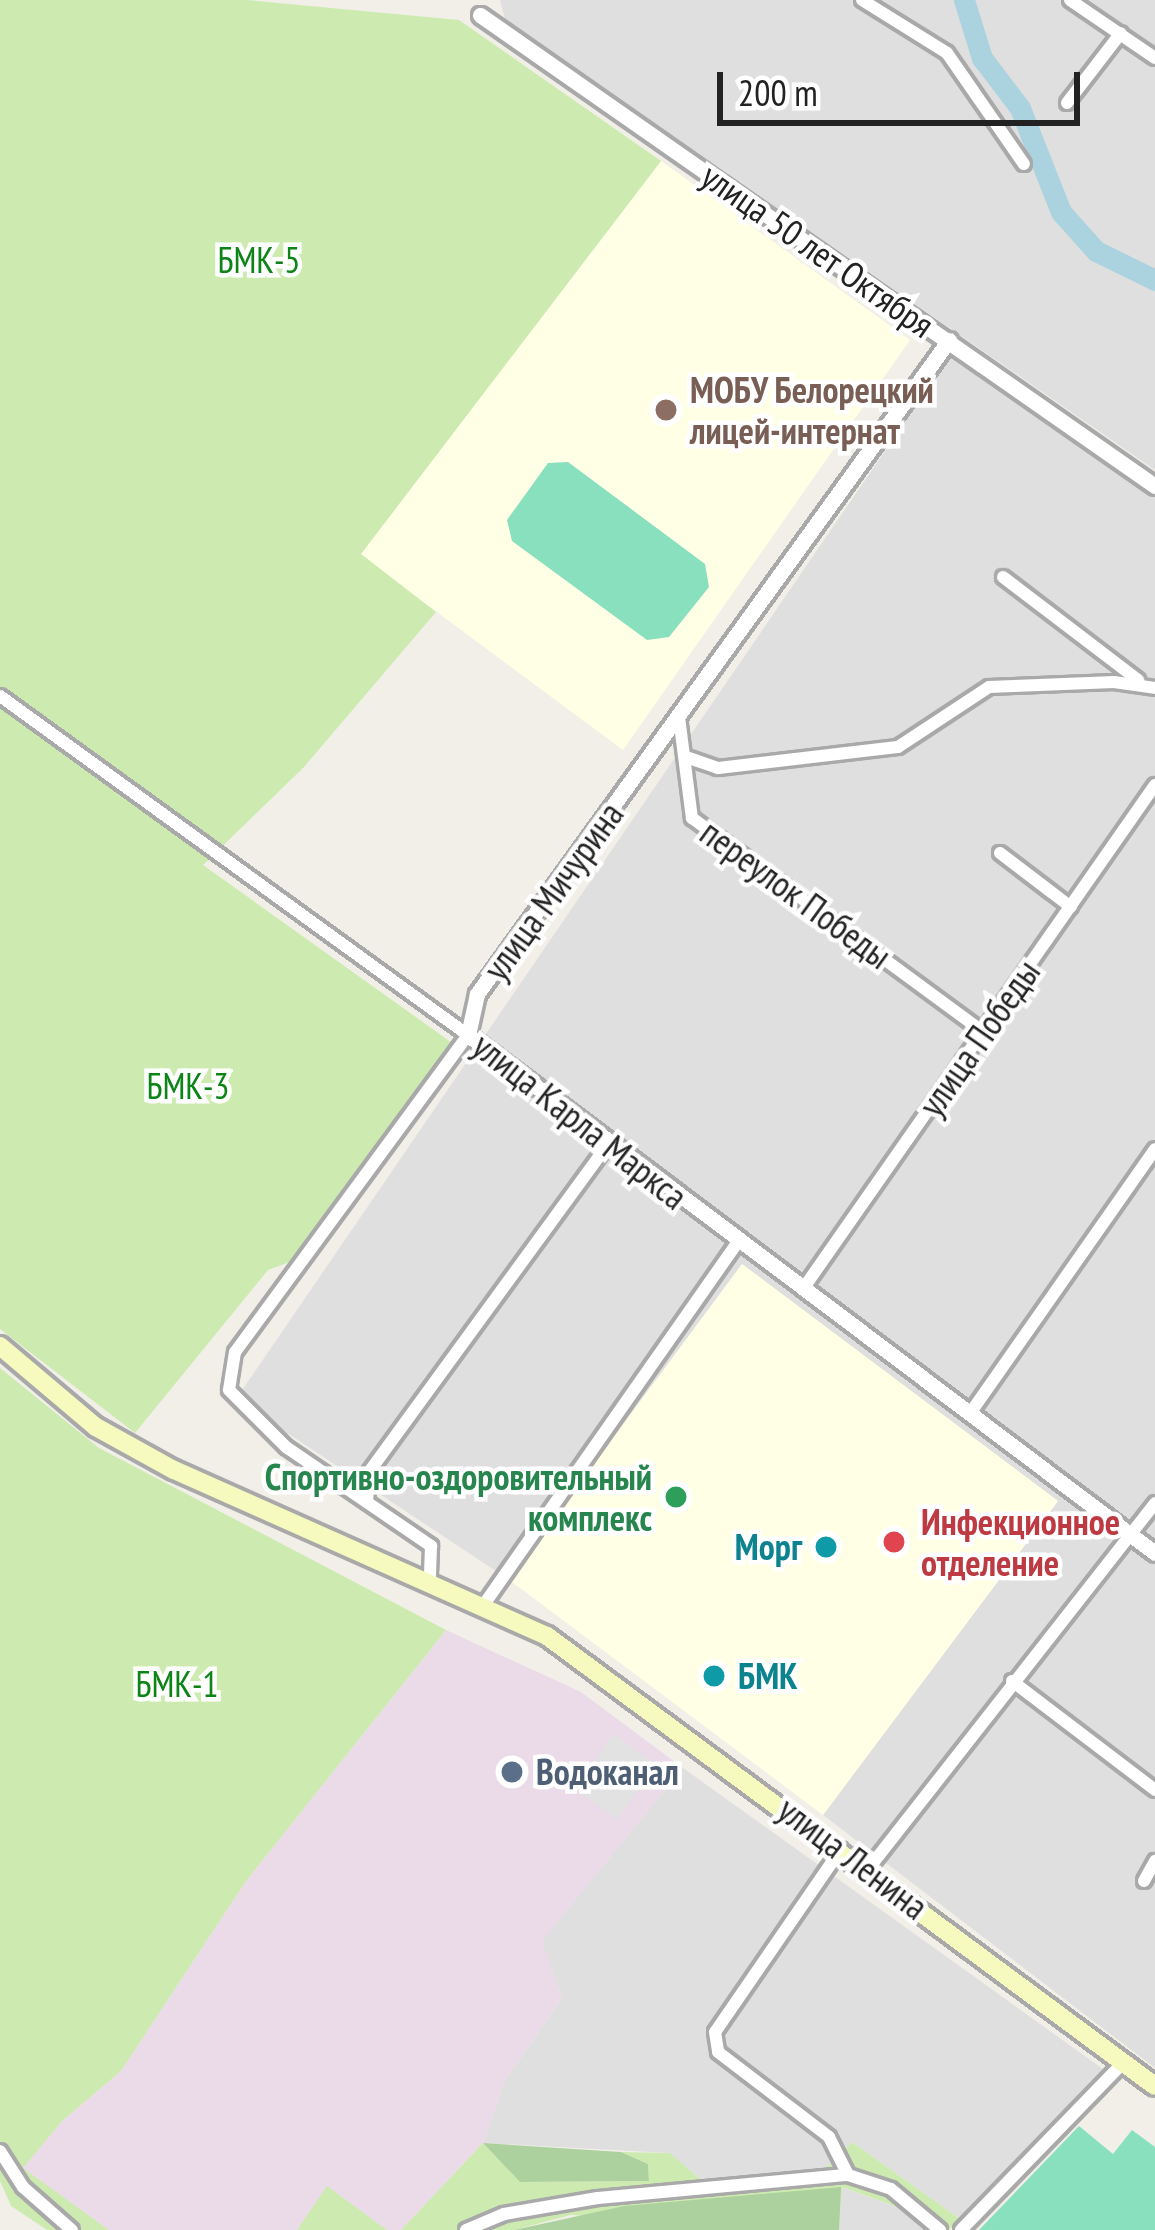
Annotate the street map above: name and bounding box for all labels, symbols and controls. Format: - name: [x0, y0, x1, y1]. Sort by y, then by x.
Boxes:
- scale bar: [723, 48, 1086, 122]
- text: 200 m: [738, 69, 818, 116]
- street label: улица 50 лет Октября: [693, 154, 943, 346]
- park label: БМК-5: [217, 238, 301, 282]
- place label: МОБУ Белорецкий лицей-интернат: [690, 367, 935, 452]
- marker: МОБУ Белорецкий лицей-интернат: [653, 397, 679, 423]
- street label: улица Мичурина: [474, 794, 632, 988]
- street label: переулок Победы: [692, 810, 900, 978]
- street label: улица Победы: [909, 951, 1049, 1125]
- street label: улица Карла Маркса: [464, 1024, 696, 1218]
- park label: БМК-3: [146, 1064, 230, 1108]
- place label: Спортивно-оздоровительный комплекс: [265, 1454, 652, 1539]
- marker: Спортивно-оздоровительный комплекс: [663, 1484, 689, 1510]
- place label: Инфекционное отделение: [921, 1499, 1120, 1584]
- place label: Морг: [735, 1525, 802, 1569]
- marker: Инфекционное отделение: [878, 1526, 910, 1558]
- marker: Морг: [813, 1534, 839, 1560]
- place label: БМК: [738, 1654, 798, 1698]
- park label: БМК-1: [135, 1662, 219, 1706]
- marker: БМК: [701, 1663, 727, 1689]
- place label: Водоканал: [536, 1750, 679, 1794]
- marker: Водоканал: [499, 1759, 525, 1785]
- street label: улица Ленина: [770, 1788, 936, 1928]

